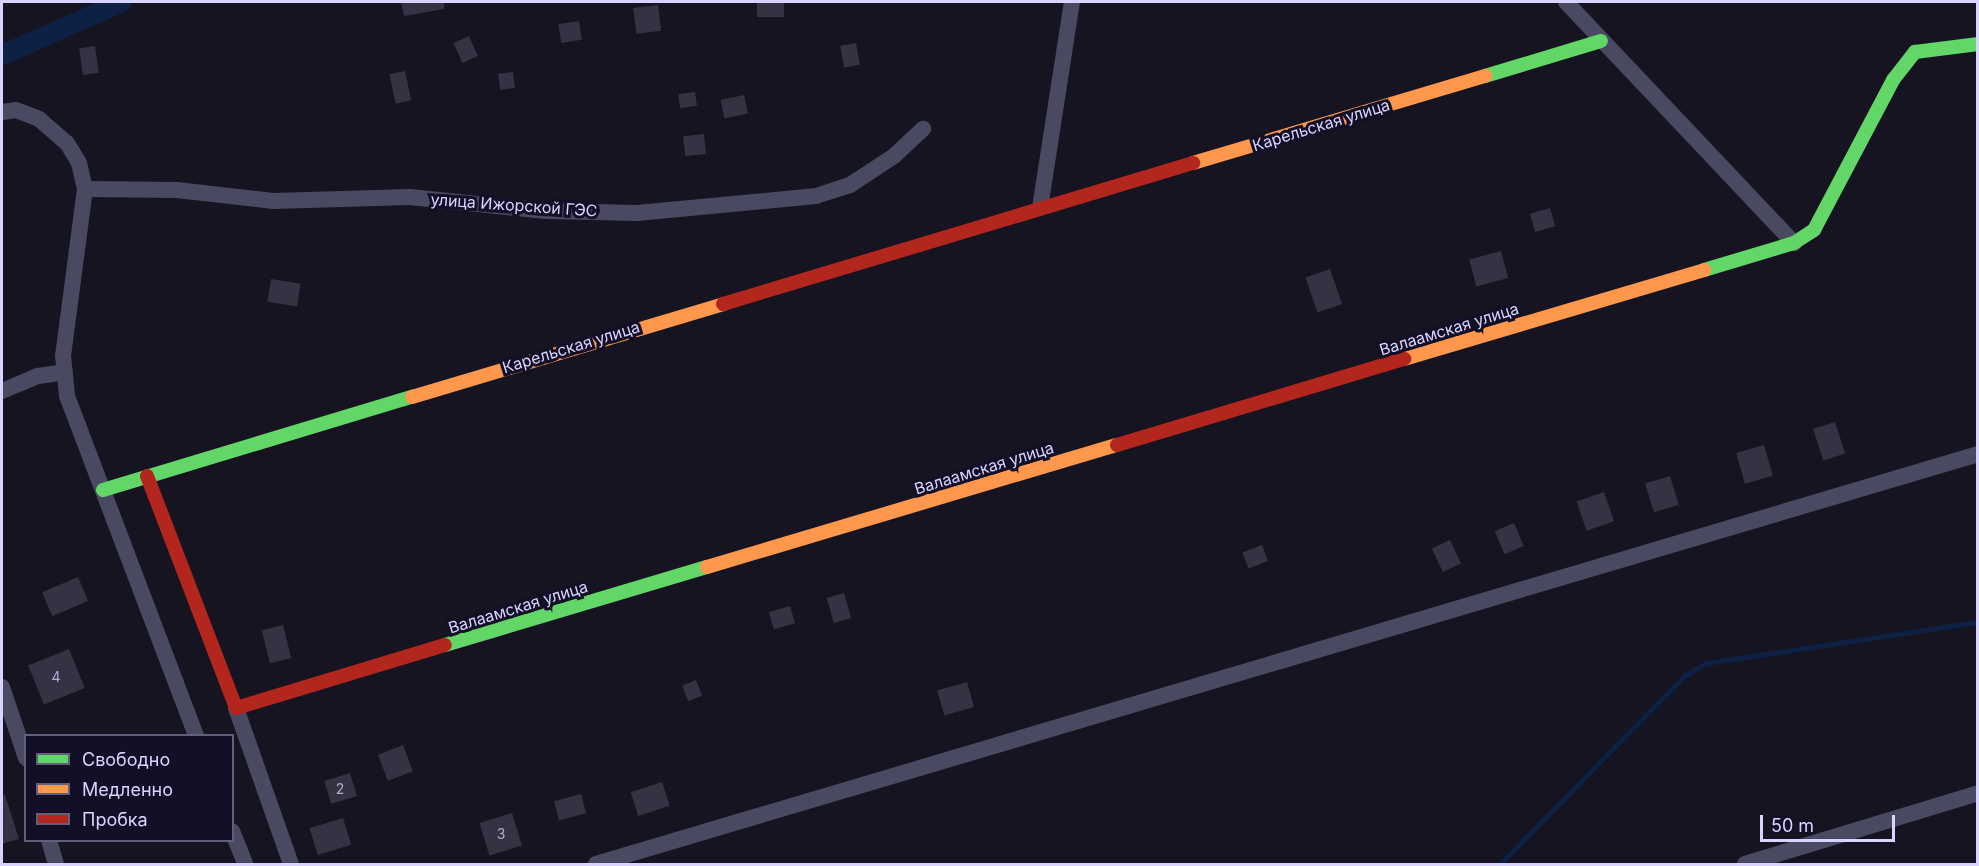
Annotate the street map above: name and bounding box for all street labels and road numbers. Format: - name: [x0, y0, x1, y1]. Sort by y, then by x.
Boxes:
- street label: Карельская улица: [1250, 95, 1392, 155]
- street label: улица Ижорской ГЭС: [430, 190, 598, 220]
- street label: Валаамская улица: [1377, 299, 1521, 359]
- street label: Карельская улица: [500, 317, 642, 377]
- street label: Валаамская улица: [912, 438, 1056, 498]
- street label: Валаамская улица: [446, 577, 590, 637]

